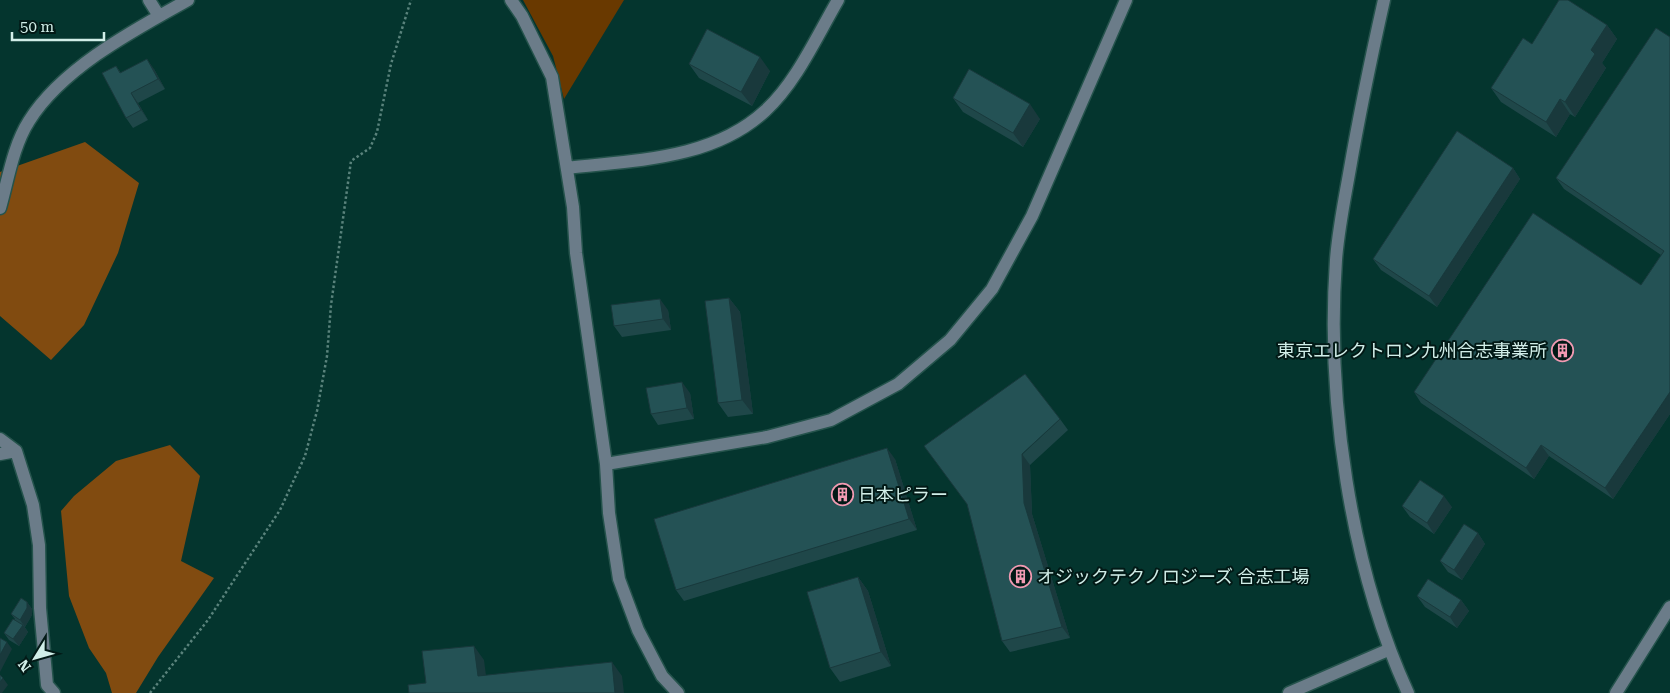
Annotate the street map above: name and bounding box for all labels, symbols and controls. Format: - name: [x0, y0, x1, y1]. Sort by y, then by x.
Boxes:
- scale bar: [12, 10, 105, 42]
- text: 50 m: [20, 18, 55, 36]
- building icon: 東京エレクトロン九州合志事業所: [1551, 338, 1575, 362]
- place label: 東京エレクトロン九州合志事業所: [1277, 340, 1547, 361]
- building icon: 日本ピラー: [830, 482, 854, 506]
- place label: 日本ピラー: [858, 484, 948, 505]
- building icon: オジックテクノロジーズ 合志工場: [1009, 564, 1033, 588]
- place label: オジックテクノロジーズ 合志工場: [1037, 566, 1310, 587]
- north arrow: [10, 633, 60, 683]
- text: N: [15, 657, 34, 675]

